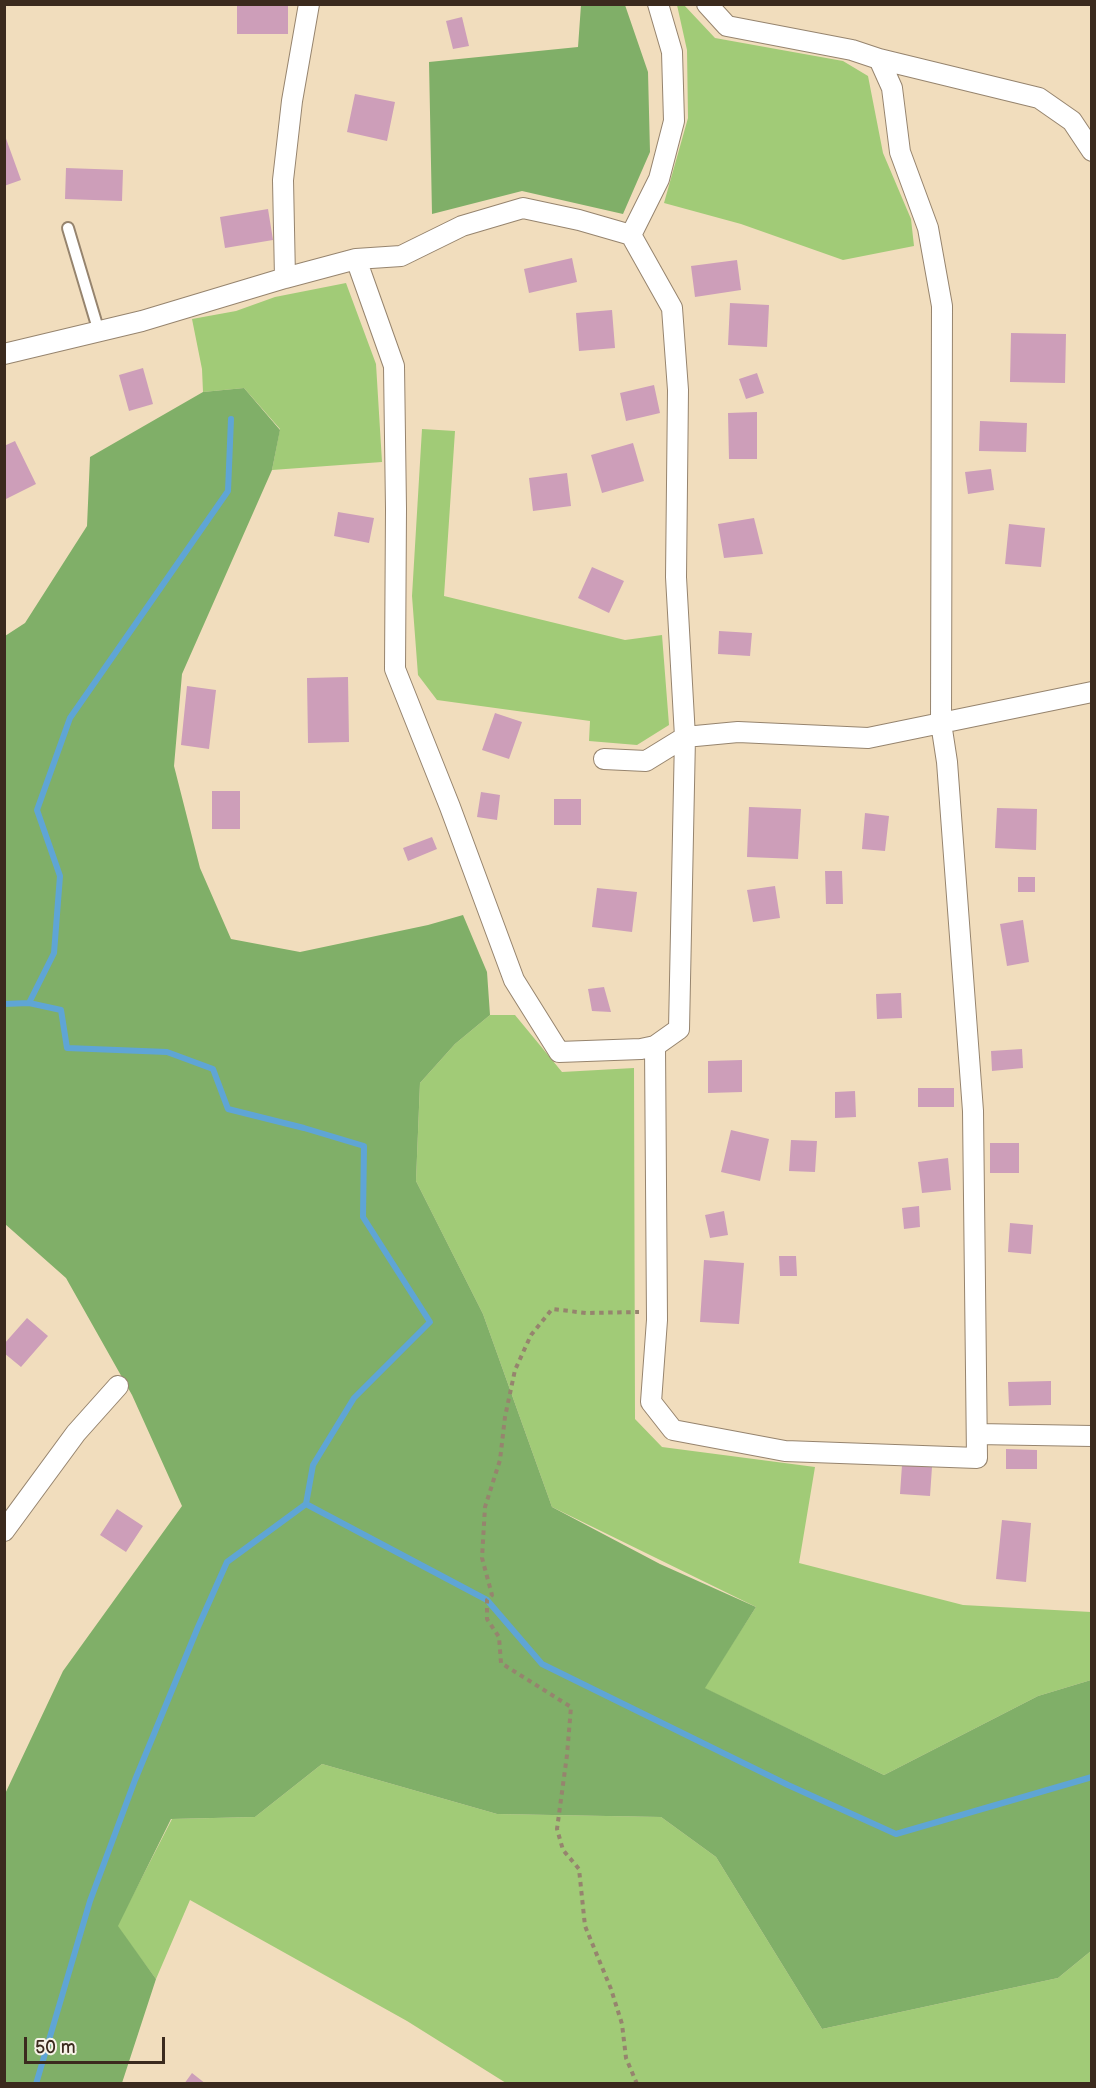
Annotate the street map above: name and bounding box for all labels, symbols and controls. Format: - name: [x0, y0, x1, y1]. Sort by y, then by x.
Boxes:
- scale bar: [27, 2025, 168, 2063]
- text: 50 m: [35, 2037, 76, 2058]

